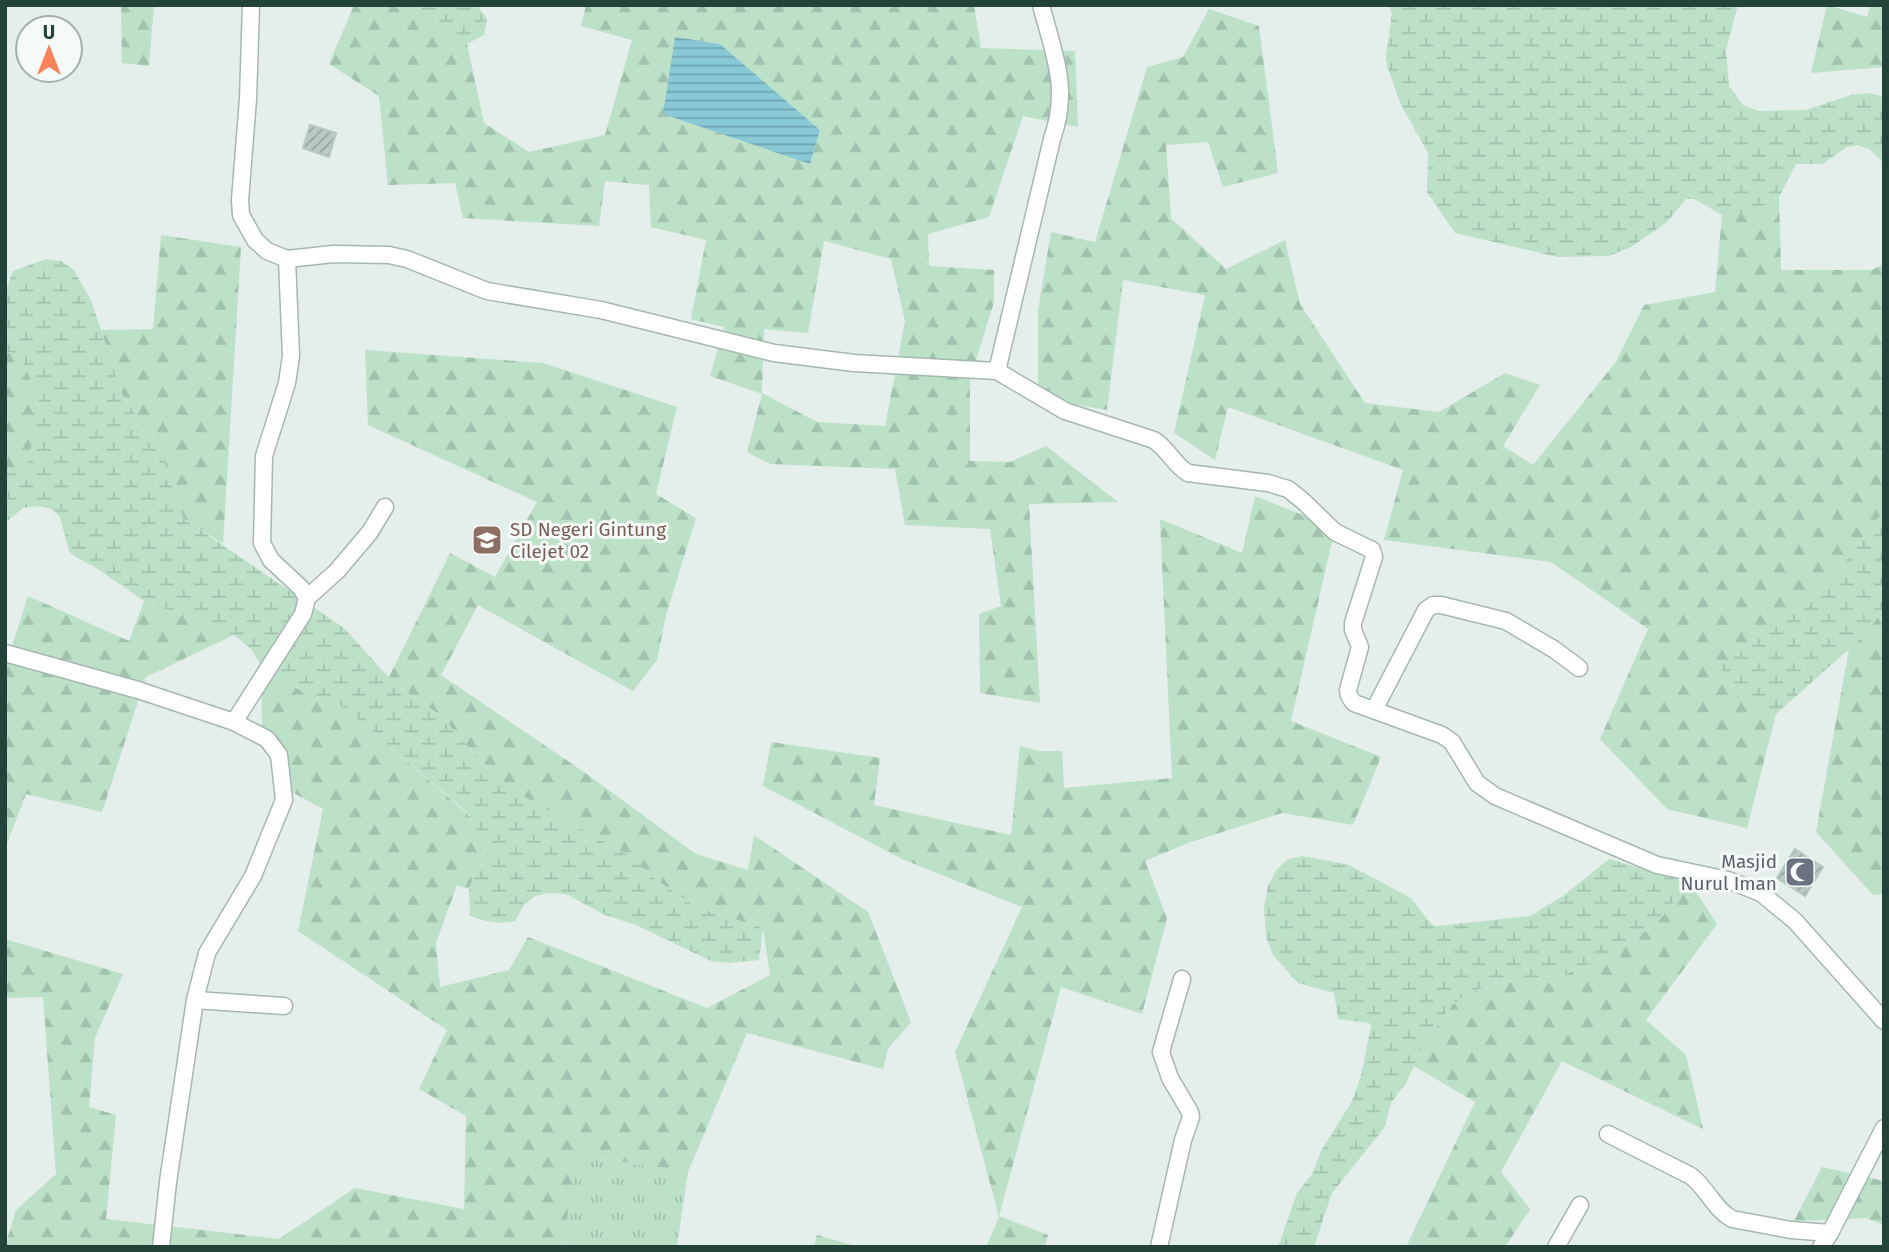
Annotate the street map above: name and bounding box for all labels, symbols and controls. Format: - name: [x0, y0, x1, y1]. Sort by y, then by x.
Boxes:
- north arrow: [14, 14, 84, 84]
- text: U: [43, 21, 55, 44]
- place label: SD Negeri Gintung Cilejet 02: [510, 518, 666, 563]
- school or university icon: SD Negeri Gintung Cilejet 02: [470, 523, 504, 557]
- place label: Masjid Nurul Iman: [1681, 850, 1777, 895]
- mosque icon: Masjid Nurul Iman: [1783, 855, 1817, 889]

